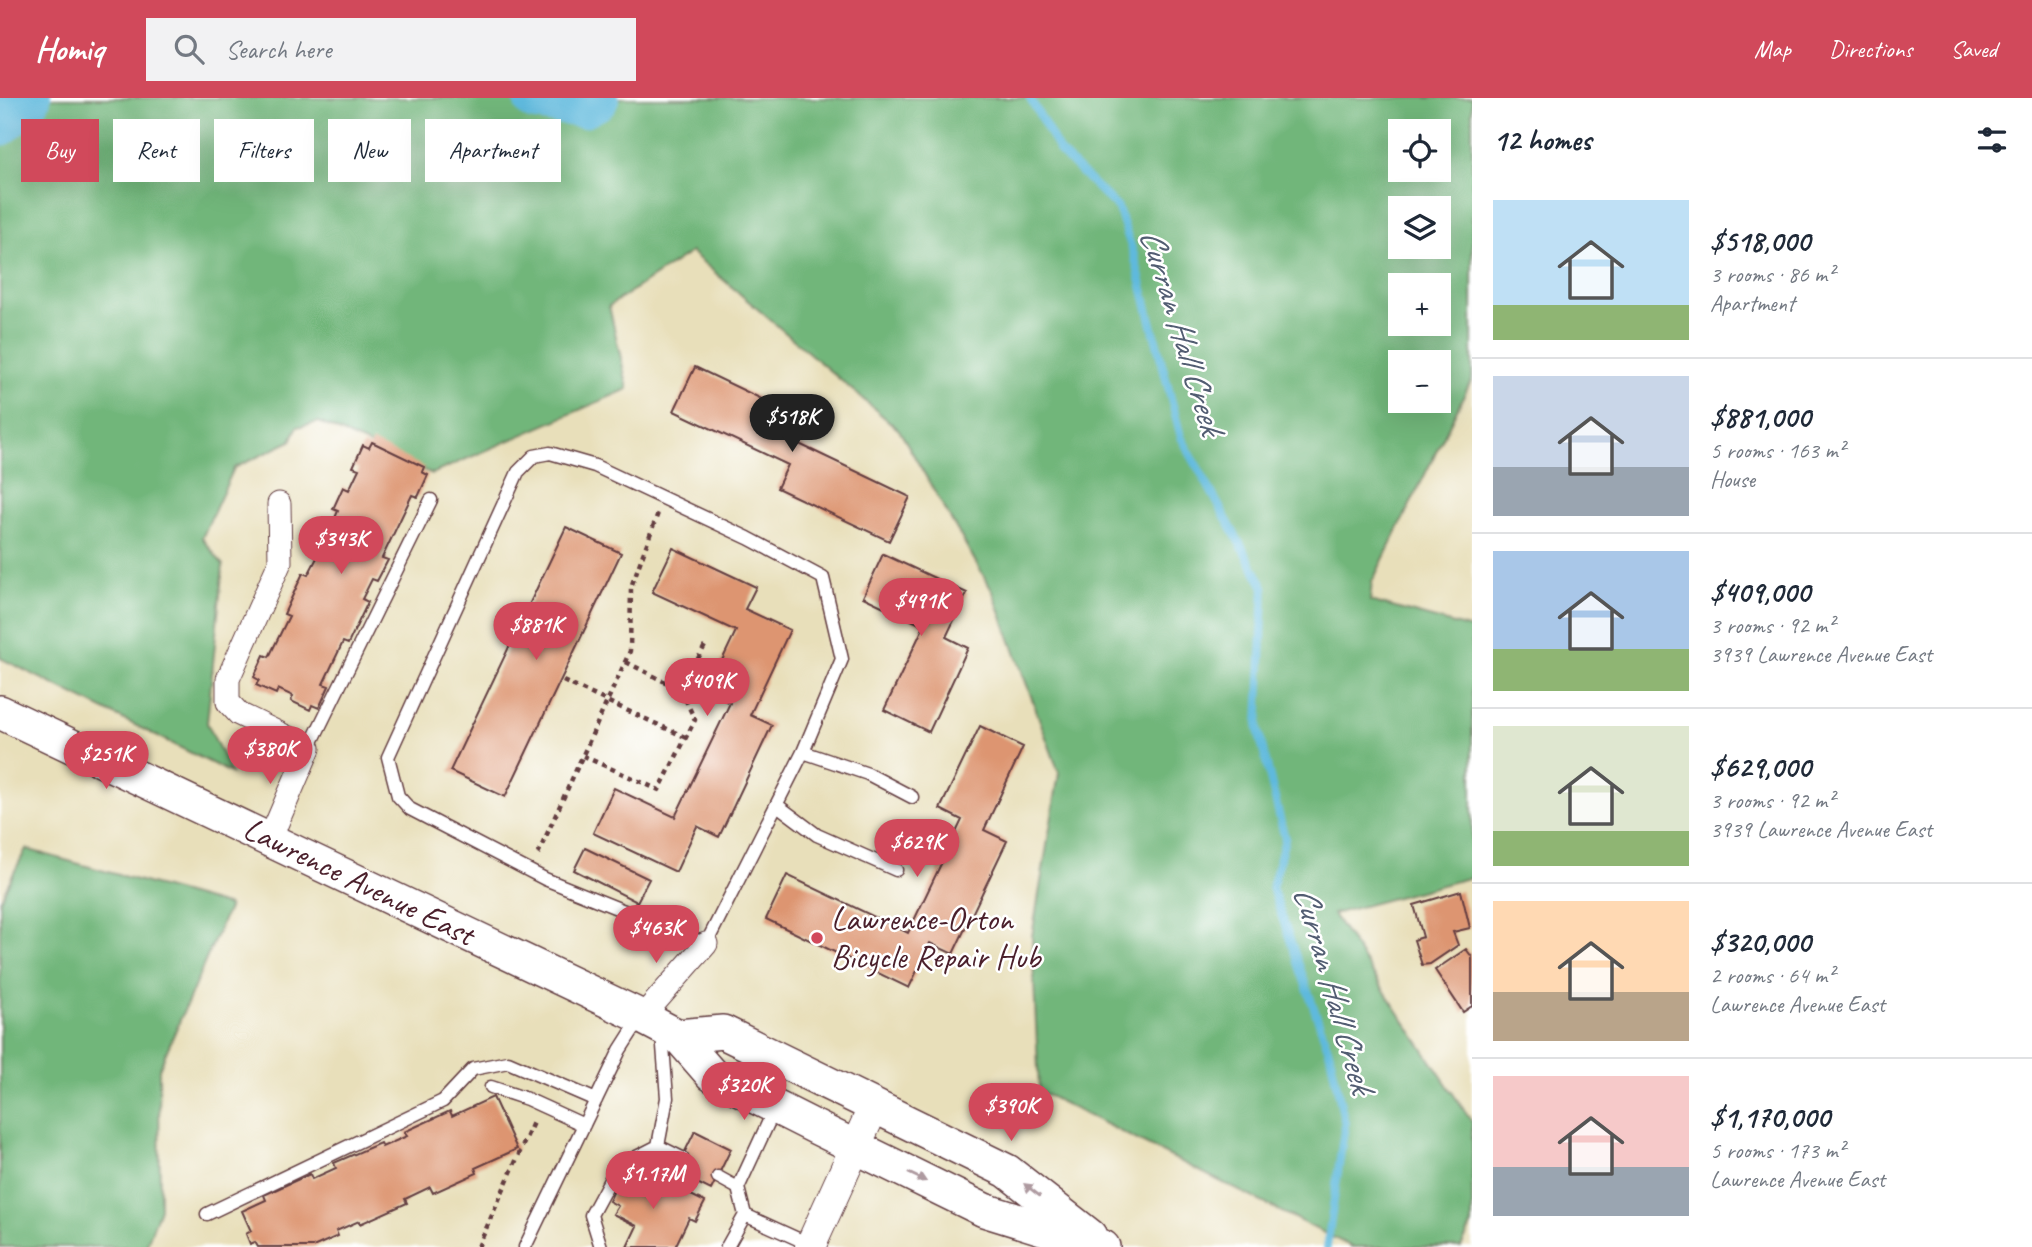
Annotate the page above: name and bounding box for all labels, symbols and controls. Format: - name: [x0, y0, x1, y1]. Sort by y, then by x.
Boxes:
- search box: [146, 18, 636, 81]
- text: Homiq: [35, 28, 104, 70]
- icon: search: [170, 30, 208, 68]
- text: Search here: [226, 33, 331, 66]
- text: Map: [1754, 34, 1791, 64]
- text: Directions: [1829, 34, 1912, 64]
- text: Saved: [1950, 34, 1997, 64]
- chip: Buy: [21, 119, 99, 182]
- chip: Rent: [113, 119, 200, 182]
- chip: Filters: [214, 119, 314, 182]
- chip: New: [328, 119, 411, 182]
- chip: Apartment: [425, 119, 561, 182]
- map controls: [1388, 119, 1451, 413]
- button: locate: [1388, 119, 1451, 182]
- text: 12 homes: [1493, 121, 1591, 159]
- icon: filters: [1973, 121, 2011, 159]
- button: layers: [1388, 196, 1451, 259]
- text: $518,000: [1710, 222, 1810, 260]
- water label: Curran Hall Creek: [1130, 223, 1236, 445]
- icon: home: [1549, 228, 1633, 312]
- text: 3 rooms · 86 m²: [1710, 260, 1834, 289]
- button: +: [1388, 273, 1451, 336]
- text: Apartment: [1710, 289, 1795, 318]
- button: −: [1388, 350, 1451, 413]
- pin: $518K: [743, 394, 841, 454]
- text: $881,000: [1710, 398, 1810, 436]
- text: $518K: [766, 402, 818, 431]
- icon: home: [1549, 404, 1633, 488]
- text: 5 rooms · 163 m²: [1710, 436, 1845, 465]
- text: House: [1710, 465, 1755, 494]
- pin: $343K: [292, 517, 390, 576]
- text: $343K: [314, 524, 368, 553]
- text: $409,000: [1710, 573, 1810, 611]
- pin: $491K: [872, 578, 970, 638]
- icon: home: [1549, 579, 1633, 663]
- text: $491K: [895, 586, 947, 615]
- pin: $881K: [487, 602, 585, 662]
- text: $881K: [509, 610, 563, 639]
- text: 3 rooms · 92 m²: [1710, 611, 1834, 640]
- text: 3939 Lawrence Avenue East: [1710, 640, 1932, 669]
- pin: $409K: [658, 658, 756, 718]
- text: $409K: [681, 666, 733, 695]
- pin: $380K: [221, 726, 319, 786]
- pin: $251K: [57, 732, 155, 791]
- text: $380K: [243, 734, 297, 763]
- text: $251K: [80, 739, 132, 768]
- text: $629,000: [1710, 748, 1811, 786]
- icon: home: [1549, 754, 1633, 838]
- text: 3 rooms · 92 m²: [1710, 786, 1834, 815]
- street label: Lawrence Avenue East: [237, 807, 484, 956]
- text: 3939 Lawrence Avenue East: [1710, 815, 1932, 844]
- pin: $629K: [868, 820, 966, 879]
- text: $629K: [890, 827, 944, 856]
- water label: Curran Hall Creek: [1283, 881, 1387, 1103]
- place label: Lawrence-Orton Bicycle Repair Hub: [831, 898, 1042, 978]
- pin: $463K: [607, 906, 705, 965]
- text: $463K: [629, 913, 683, 942]
- text: $320,000: [1710, 923, 1810, 961]
- icon: home: [1549, 929, 1633, 1013]
- marker: Lawrence-Orton Bicycle Repair Hub: [809, 930, 825, 946]
- text: 2 rooms · 64 m²: [1710, 961, 1834, 990]
- text: Lawrence Avenue East: [1710, 990, 1885, 1019]
- pin: $320K: [695, 1062, 793, 1122]
- text: $320K: [717, 1070, 771, 1099]
- pin: $390K: [962, 1084, 1060, 1143]
- text: $390K: [985, 1091, 1037, 1120]
- text: $1,170,000: [1710, 1098, 1830, 1136]
- icon: home: [1549, 1104, 1633, 1188]
- text: 5 rooms · 173 m²: [1710, 1136, 1845, 1165]
- pin: $1.17M: [596, 1152, 710, 1211]
- text: $1.17M: [622, 1159, 684, 1188]
- text: Lawrence Avenue East: [1710, 1165, 1885, 1194]
- one-way arrow: [907, 1171, 927, 1182]
- one-way arrow: [1023, 1183, 1041, 1198]

